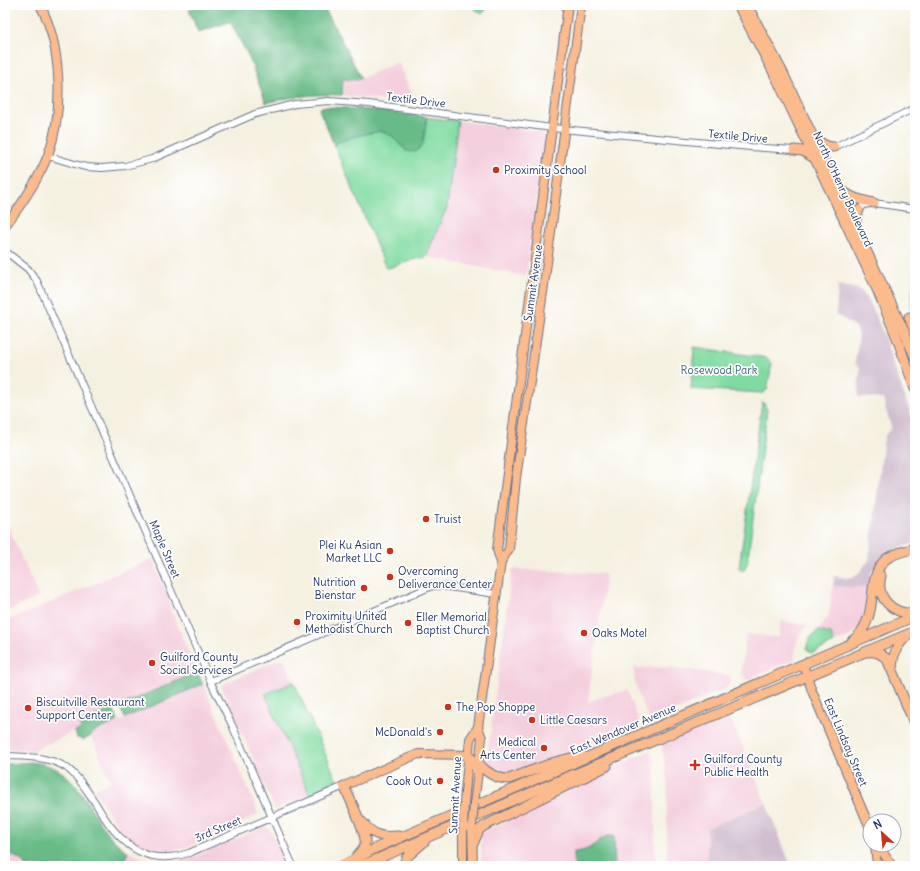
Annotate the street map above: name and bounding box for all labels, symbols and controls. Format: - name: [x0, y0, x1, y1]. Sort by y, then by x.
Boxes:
- street label: Textile Drive: [386, 89, 446, 111]
- street label: Textile Drive: [708, 126, 768, 146]
- street label: North O'Henry Boulevard: [810, 129, 876, 249]
- place label: Proximity School: [504, 163, 586, 177]
- marker: Proximity School: [491, 165, 501, 175]
- street label: Summit Avenue: [521, 244, 545, 322]
- park label: Rosewood Park: [681, 363, 758, 377]
- place label: Truist: [434, 512, 461, 526]
- marker: Truist: [421, 514, 431, 524]
- street label: Maple Street: [146, 518, 184, 580]
- place label: Plei Ku Asian Market LLC: [319, 538, 382, 565]
- marker: Plei Ku Asian Market LLC: [385, 546, 395, 556]
- place label: Overcoming Deliverance Center: [398, 564, 493, 591]
- marker: Overcoming Deliverance Center: [385, 572, 395, 582]
- place label: Nutrition Bienstar: [313, 575, 357, 602]
- marker: Nutrition Bienstar: [359, 583, 369, 593]
- place label: Proximity United Methodist Church: [305, 609, 393, 636]
- place label: Eller Memorial Baptist Church: [416, 610, 489, 637]
- marker: Proximity United Methodist Church: [292, 617, 302, 627]
- marker: Eller Memorial Baptist Church: [403, 618, 413, 628]
- place label: Oaks Motel: [592, 626, 647, 640]
- marker: Oaks Motel: [579, 628, 589, 638]
- place label: Guilford County Social Services: [160, 650, 238, 677]
- marker: Guilford County Social Services: [147, 658, 157, 668]
- place label: Biscuitville Restaurant Support Center: [36, 695, 145, 722]
- street label: East Lindsay Street: [821, 696, 871, 789]
- place label: The Pop Shoppe: [456, 700, 535, 714]
- street label: East Wendover Avenue: [568, 700, 678, 758]
- marker: The Pop Shoppe: [443, 702, 453, 712]
- marker: Biscuitville Restaurant Support Center: [23, 703, 33, 713]
- place label: Little Caesars: [540, 713, 607, 727]
- marker: Little Caesars: [527, 715, 537, 725]
- place label: McDonald's: [375, 725, 432, 739]
- marker: McDonald's: [435, 727, 445, 737]
- place label: Medical Arts Center: [480, 735, 536, 762]
- marker: Medical Arts Center: [539, 743, 549, 753]
- place label: Guilford County Public Health: [704, 752, 782, 779]
- street label: Summit Avenue: [446, 756, 464, 834]
- marker: Guilford County Public Health: [689, 759, 701, 771]
- place label: Cook Out: [386, 774, 432, 788]
- marker: Cook Out: [435, 776, 445, 786]
- street label: 3rd Street: [193, 813, 244, 845]
- north arrow: [862, 813, 902, 853]
- text: N: [871, 816, 884, 832]

